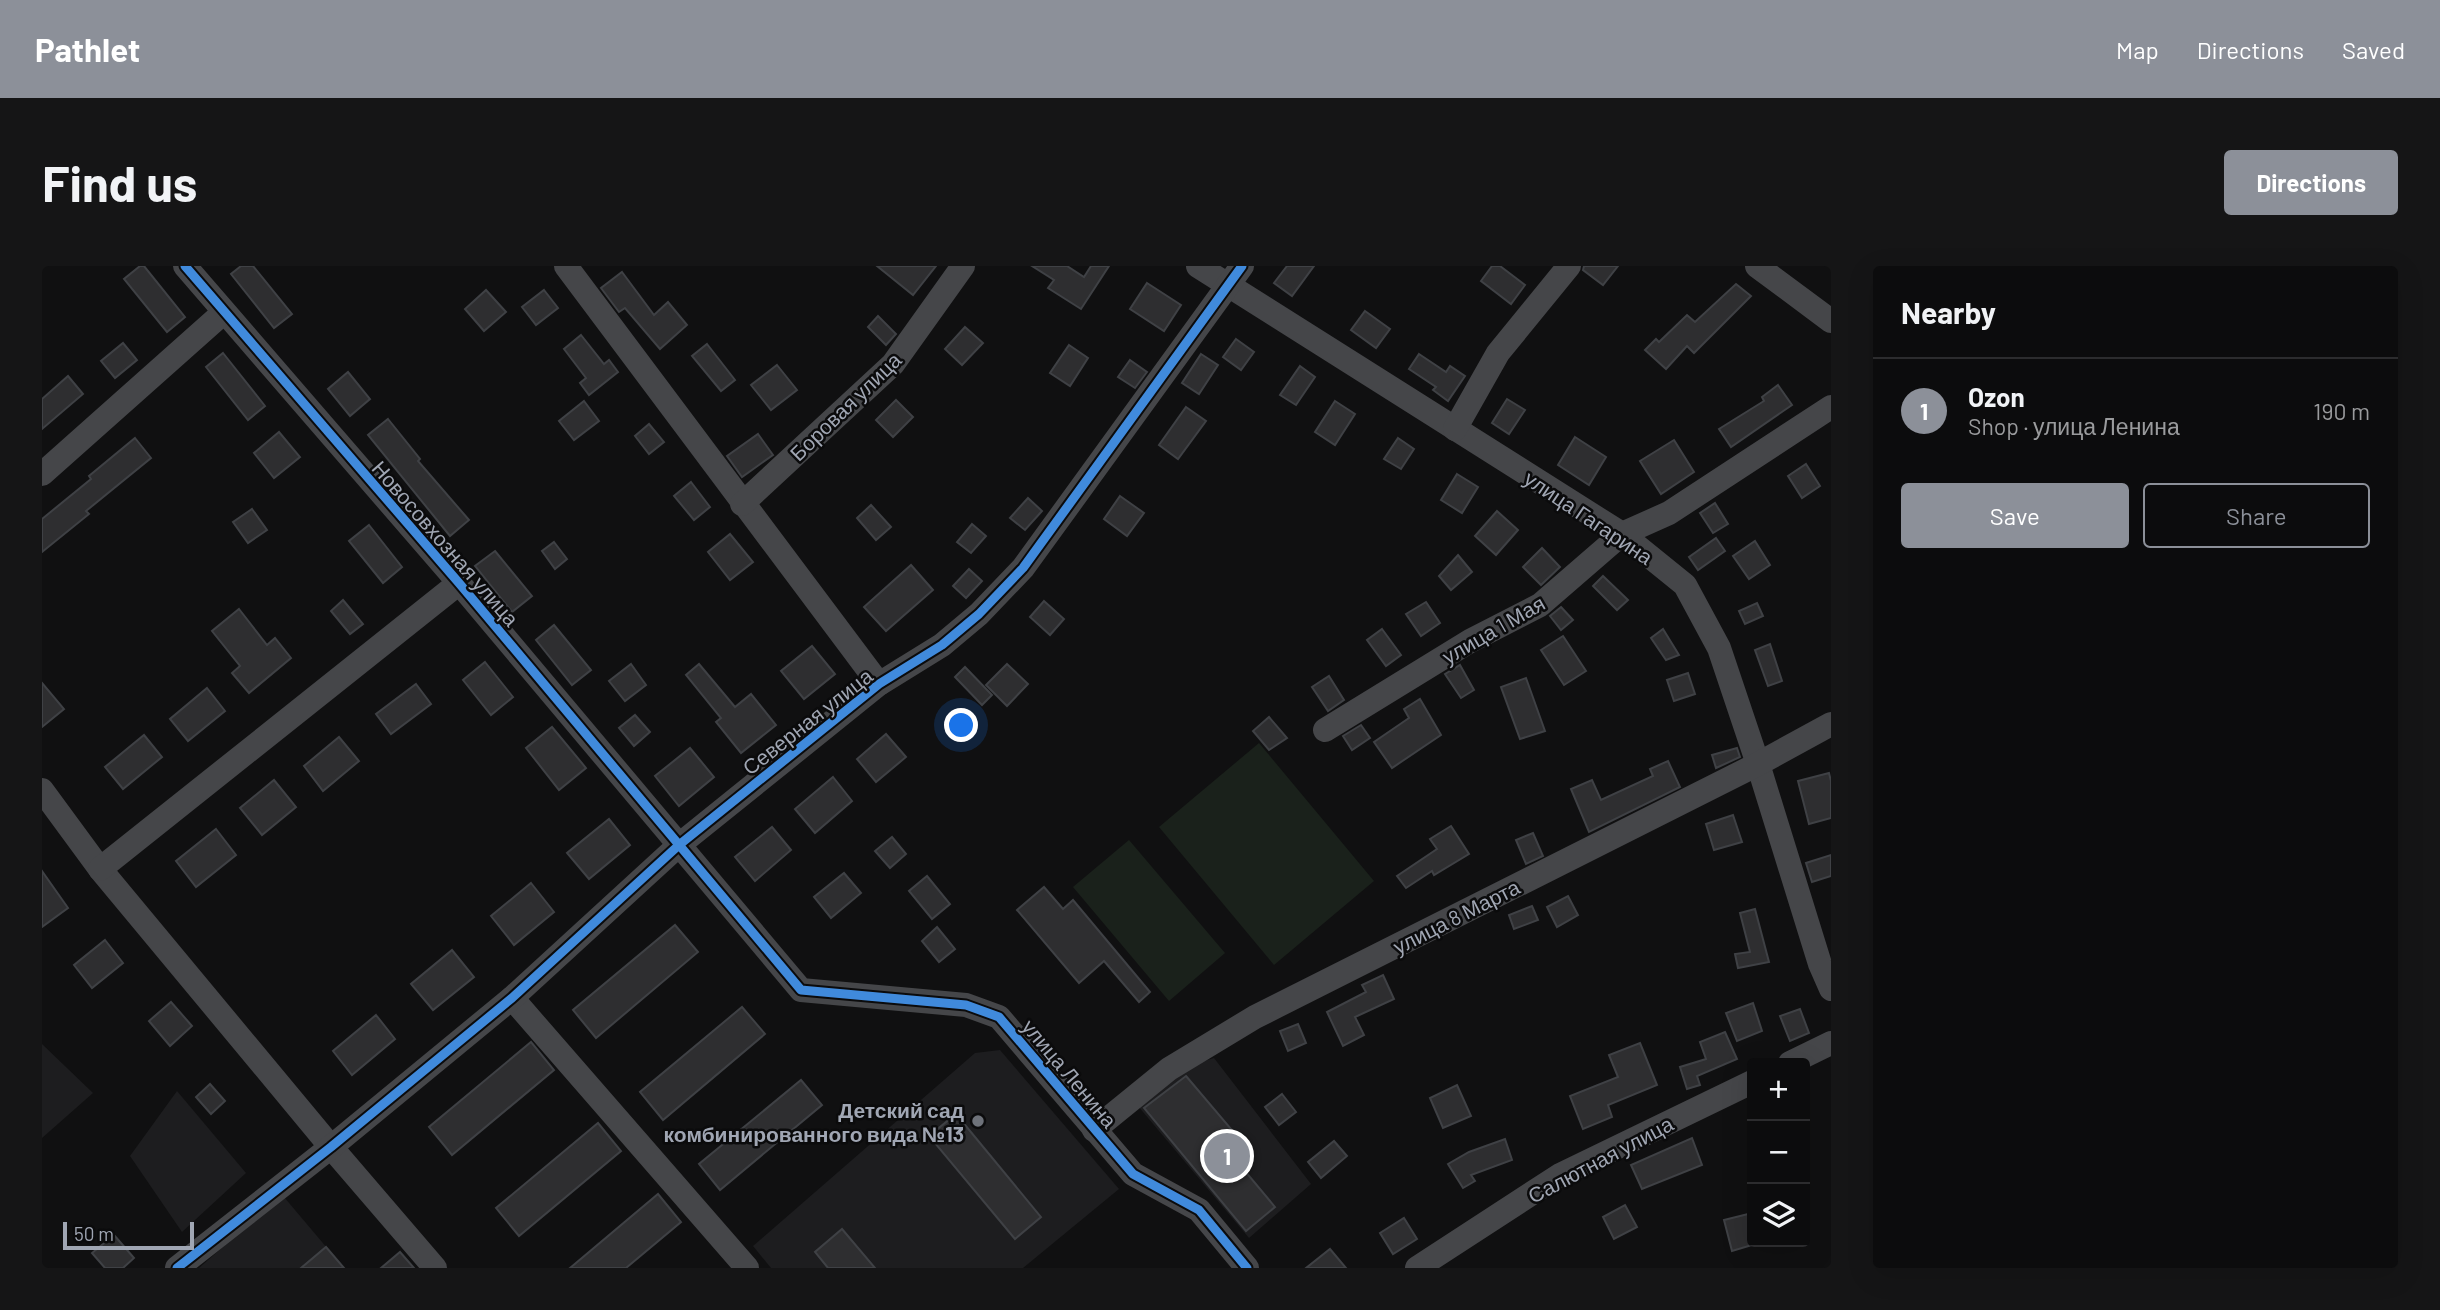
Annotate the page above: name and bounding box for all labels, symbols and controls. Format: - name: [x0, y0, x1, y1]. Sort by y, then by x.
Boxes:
- text: Pathlet: [35, 29, 140, 69]
- text: Map: [2116, 35, 2159, 64]
- text: Directions: [2197, 35, 2304, 64]
- text: Saved: [2342, 35, 2405, 64]
- button: Directions: [2224, 150, 2398, 215]
- text: Find us: [42, 153, 197, 212]
- text: Nearby: [1901, 294, 1996, 330]
- street label: Боровая улица: [784, 347, 906, 465]
- text: Ozon: [1968, 381, 2025, 412]
- text: 1: [1920, 397, 1928, 425]
- text: 190 m: [2313, 397, 2370, 425]
- text: Shop · улица Ленина: [1968, 412, 2180, 440]
- street label: Новосовхозная улица: [367, 455, 525, 631]
- street label: улица Гагарина: [1520, 465, 1658, 569]
- button: Save: [1901, 483, 2129, 548]
- button: Share: [2143, 483, 2370, 548]
- street label: улица 1 Мая: [1437, 590, 1549, 668]
- street label: Северная улица: [737, 662, 877, 779]
- your location: [944, 708, 978, 742]
- street label: улица 8 Марта: [1389, 873, 1524, 959]
- street label: улица Ленина: [1017, 1014, 1123, 1133]
- map controls: [1747, 1058, 1810, 1247]
- button: +: [1747, 1058, 1810, 1121]
- place label: Детский сад комбинированного вида №13: [664, 1097, 964, 1146]
- street label: Салютная улица: [1523, 1110, 1677, 1208]
- marker: Детский сад комбинированного вида №13: [970, 1113, 986, 1129]
- button: −: [1747, 1121, 1810, 1184]
- pin: 1: [1204, 1130, 1250, 1182]
- button: layers: [1747, 1184, 1810, 1247]
- scale bar: [63, 1219, 194, 1251]
- text: 50 m: [74, 1222, 114, 1245]

